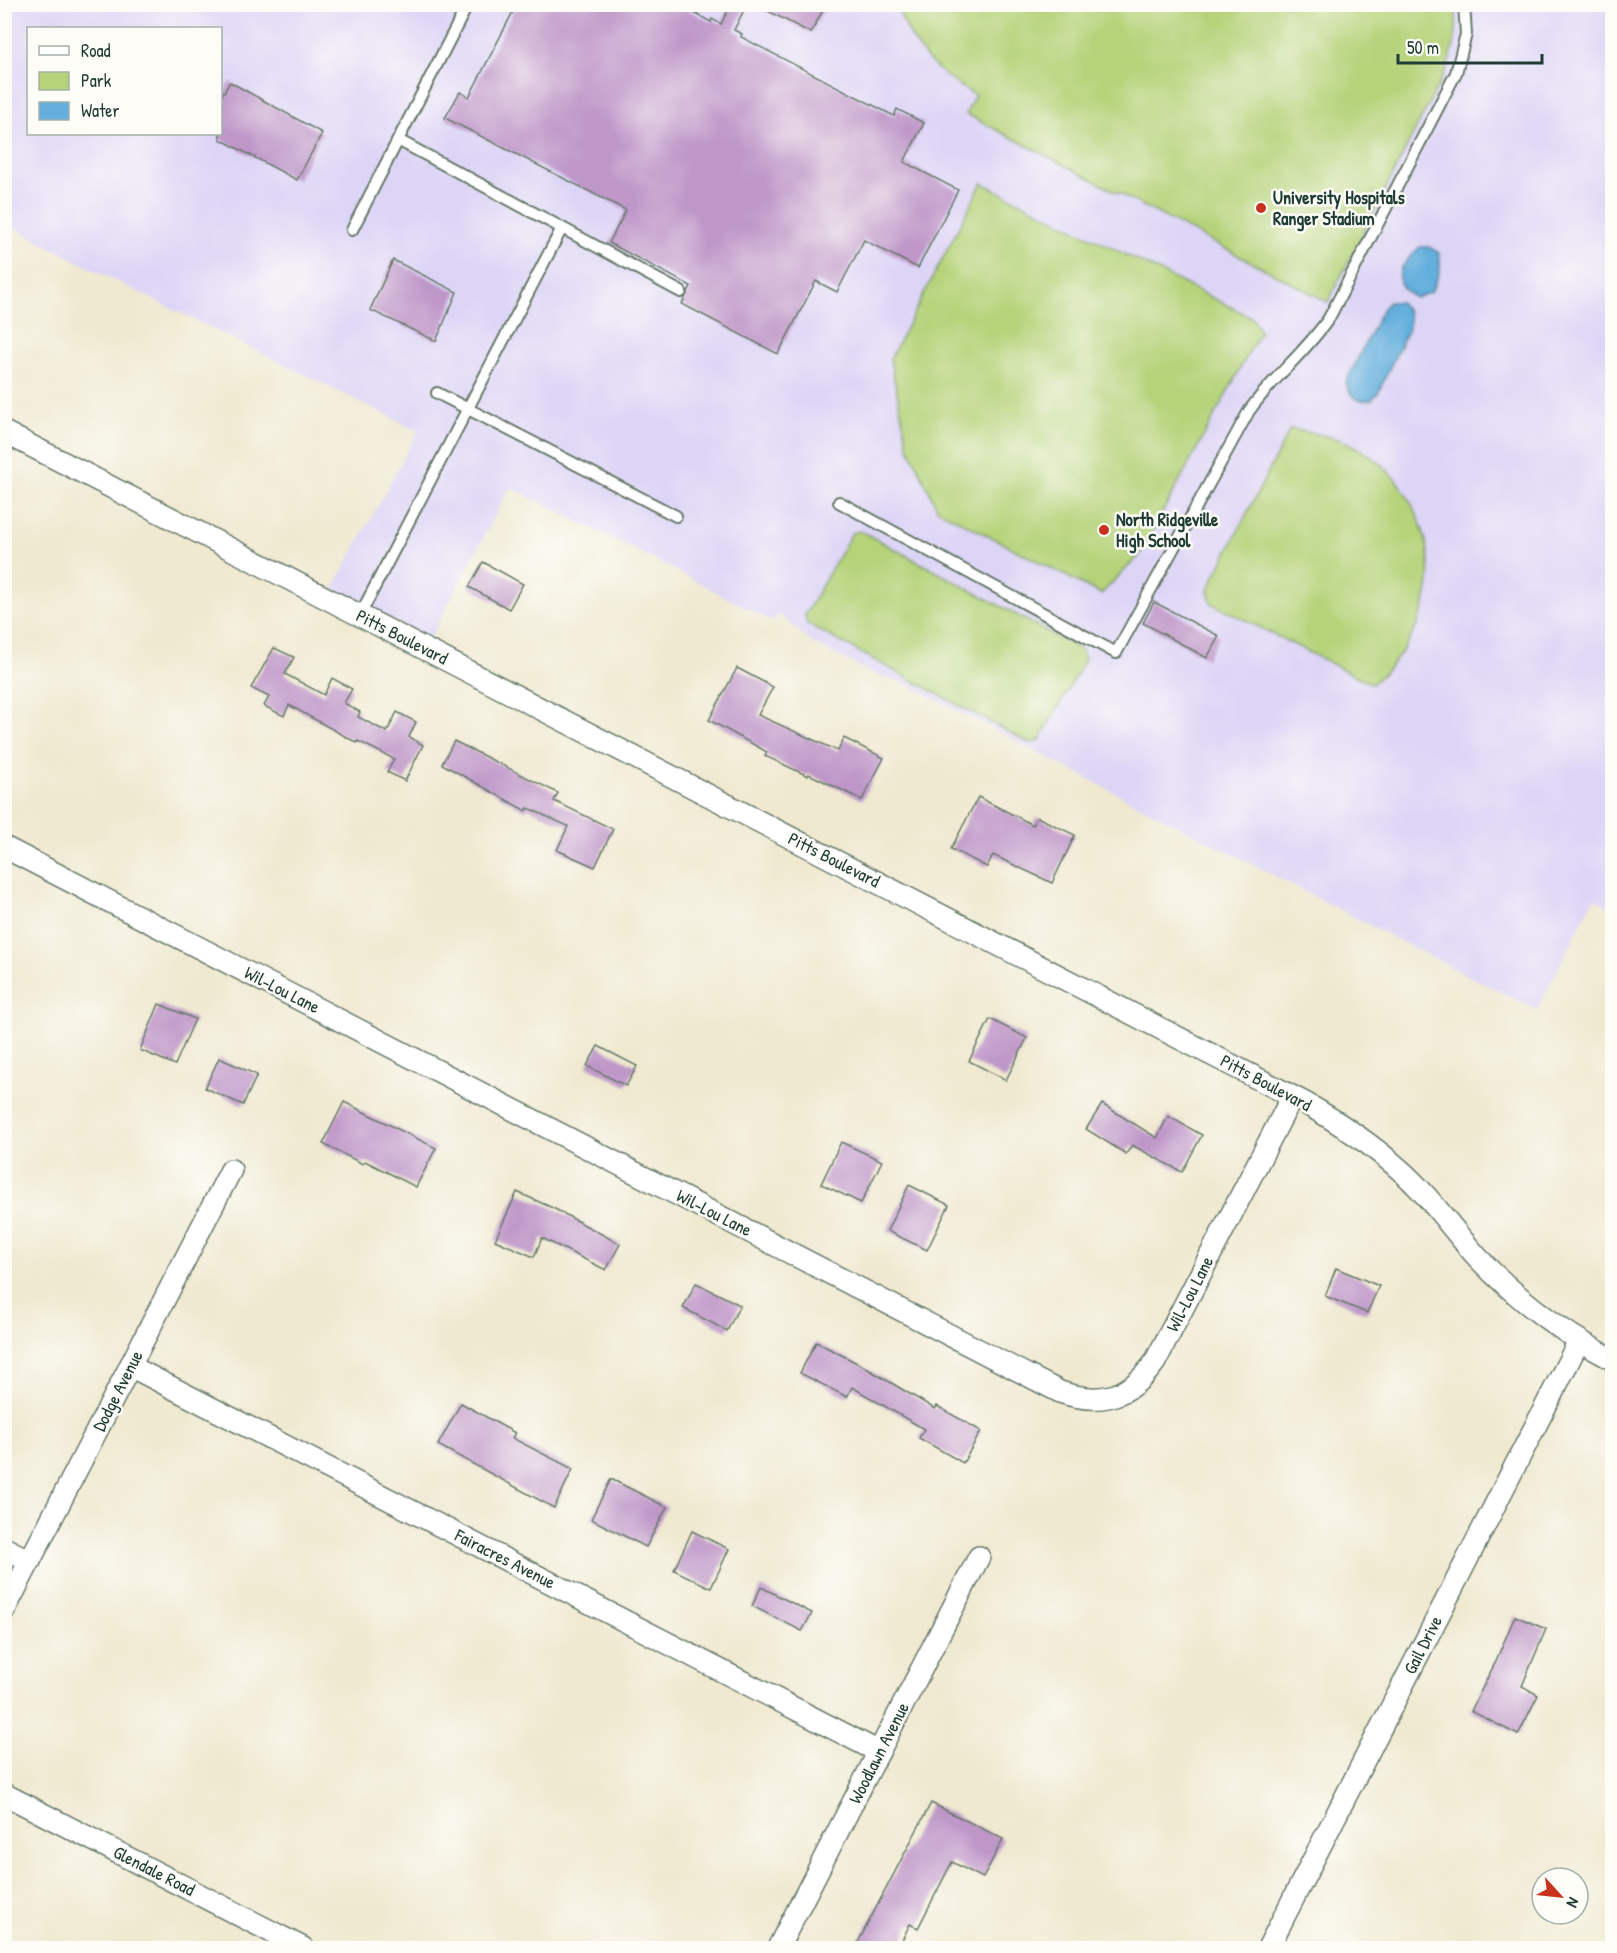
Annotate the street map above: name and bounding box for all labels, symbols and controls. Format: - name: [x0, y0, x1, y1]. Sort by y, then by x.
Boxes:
- legend: [27, 27, 222, 135]
- scale bar: [1398, 27, 1542, 65]
- text: 50 m: [1407, 35, 1439, 60]
- text: Road: [81, 38, 111, 63]
- text: Park: [81, 68, 112, 93]
- text: Water: [81, 98, 119, 123]
- place label: University Hospitals Ranger Stadium: [1273, 185, 1405, 232]
- marker: University Hospitals Ranger Stadium: [1254, 201, 1268, 215]
- place label: North Ridgeville High School: [1116, 507, 1219, 554]
- marker: North Ridgeville High School: [1097, 523, 1111, 537]
- street label: Pitts Boulevard: [352, 603, 452, 670]
- street label: Pitts Boulevard: [784, 826, 884, 893]
- street label: Wil-Lou Lane: [240, 960, 324, 1019]
- street label: Pitts Boulevard: [1216, 1048, 1316, 1117]
- street label: Wil-Lou Lane: [672, 1183, 756, 1242]
- street label: Wil-Lou Lane: [1160, 1252, 1219, 1336]
- street label: Dodge Avenue: [86, 1346, 149, 1436]
- street label: Fairacres Avenue: [450, 1522, 560, 1595]
- street label: Gail Drive: [1397, 1611, 1448, 1678]
- street label: Woodlawn Avenue: [842, 1698, 915, 1808]
- street label: Glendale Road: [109, 1839, 199, 1902]
- north arrow: [1530, 1866, 1590, 1926]
- text: N: [1561, 1894, 1585, 1912]

